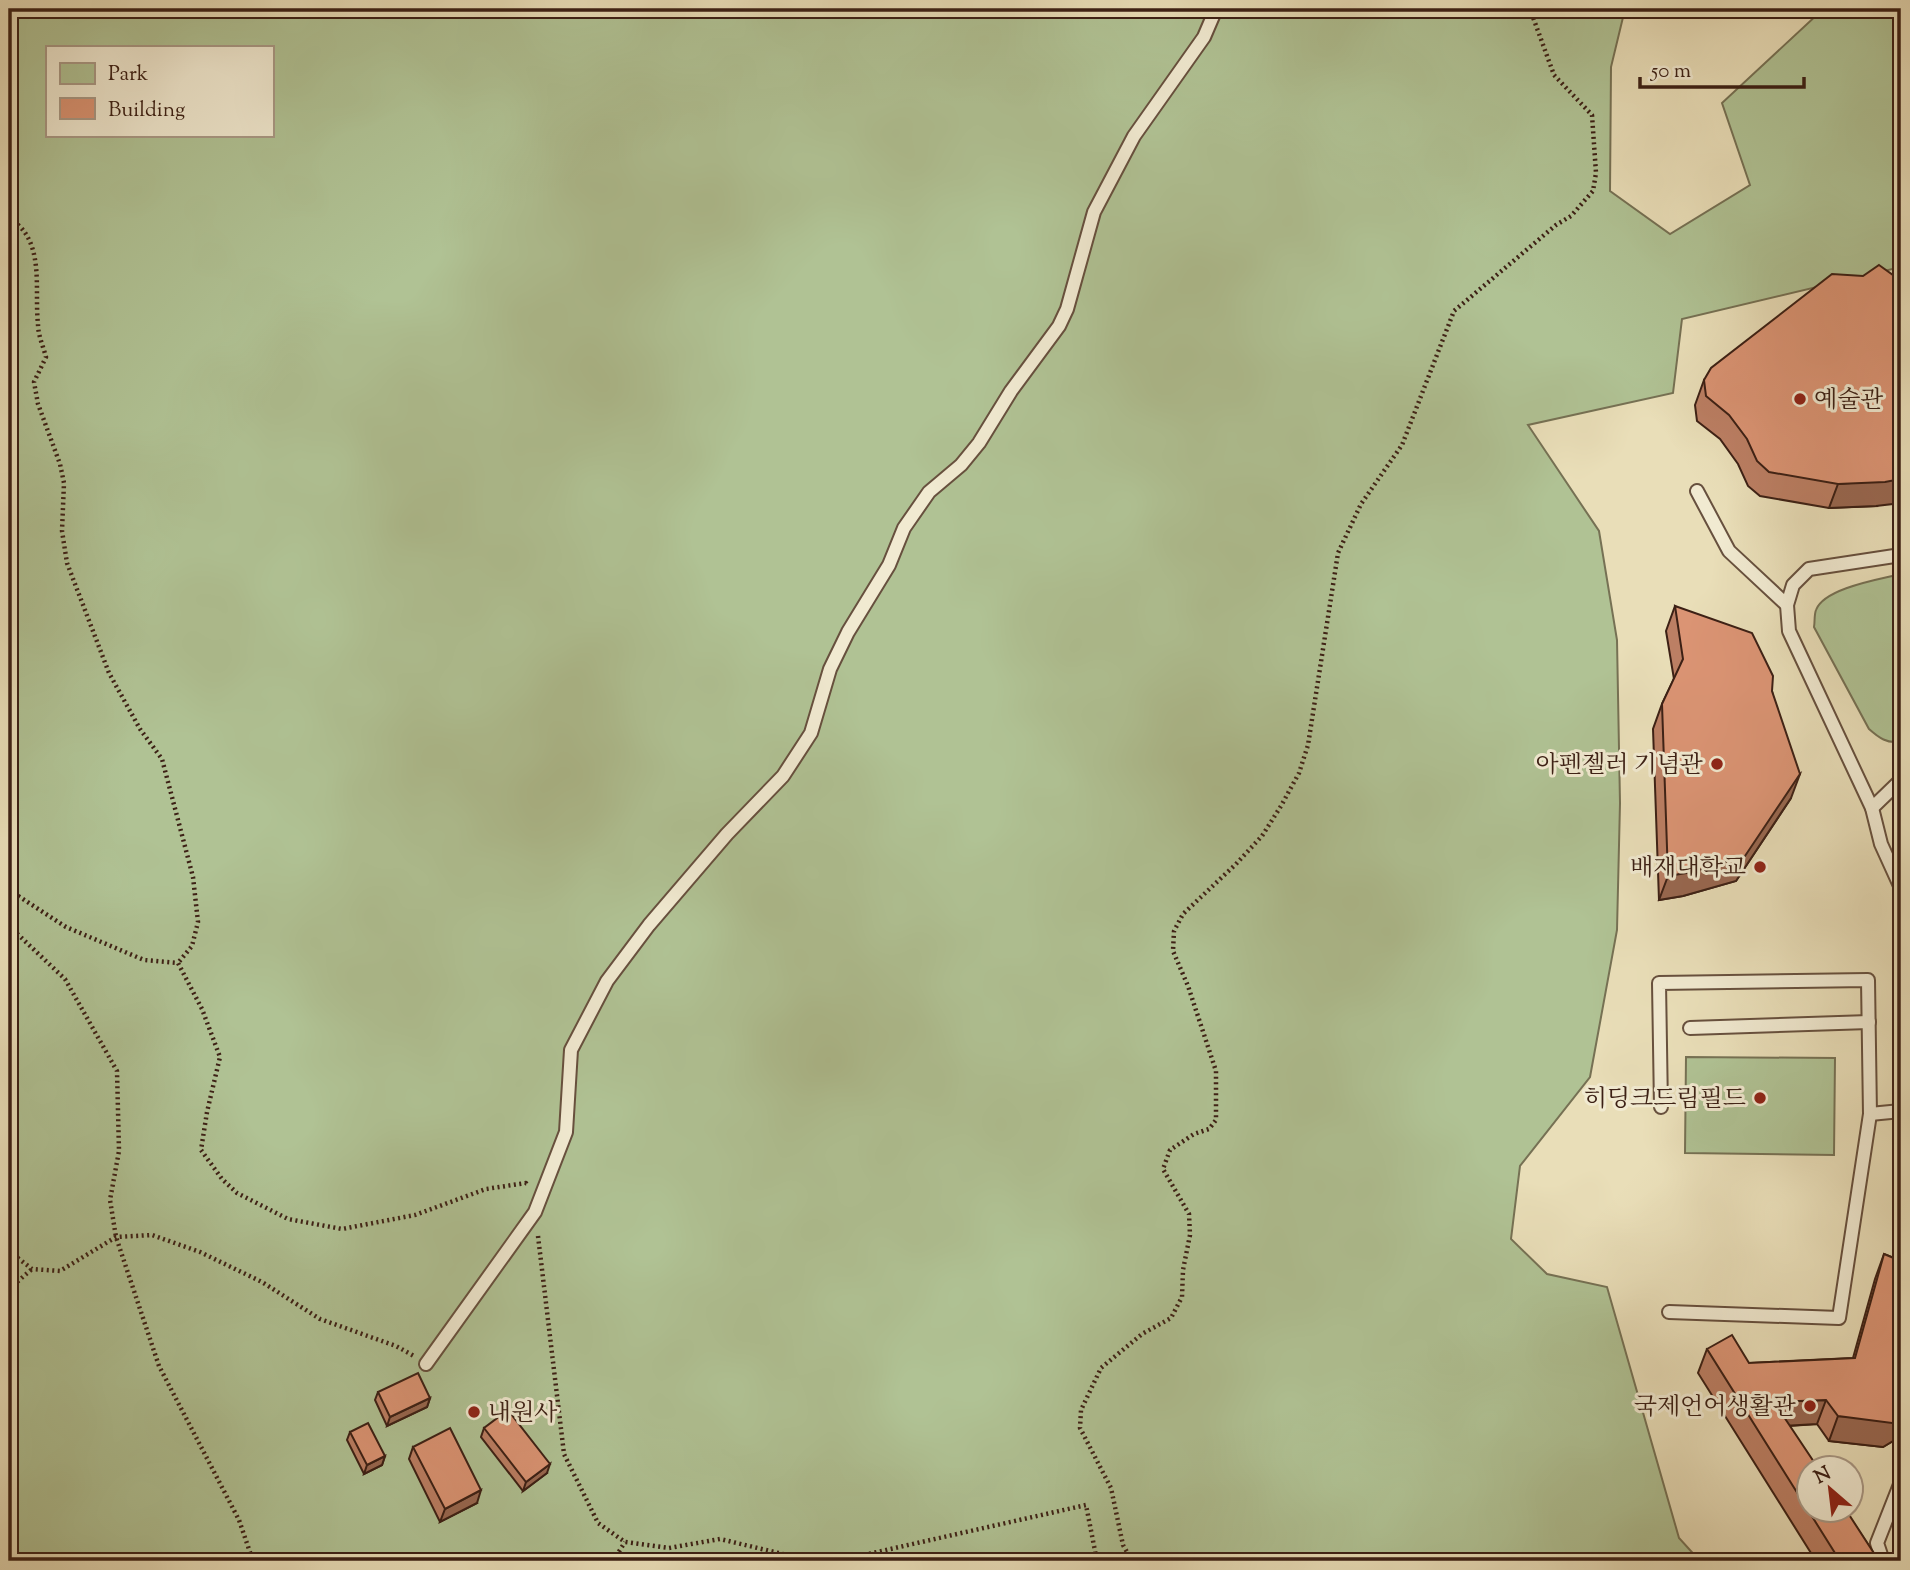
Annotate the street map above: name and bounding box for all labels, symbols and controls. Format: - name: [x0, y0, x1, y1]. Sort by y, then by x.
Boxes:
- legend: [46, 46, 273, 136]
- scale bar: [1640, 46, 1805, 90]
- text: 50 m: [1650, 57, 1691, 87]
- text: Park: [108, 60, 149, 90]
- text: Building: [108, 96, 185, 126]
- place label: 예술관: [1814, 384, 1884, 418]
- marker: 예술관: [1792, 391, 1808, 407]
- place label: 아펜젤러 기념관: [1536, 749, 1703, 783]
- marker: 아펜젤러 기념관: [1709, 756, 1725, 772]
- place label: 배재대학교: [1630, 852, 1746, 886]
- marker: 배재대학교: [1752, 859, 1768, 875]
- place label: 히딩크드림필드: [1584, 1083, 1746, 1117]
- marker: 히딩크드림필드: [1752, 1090, 1768, 1106]
- place label: 국제언어생활관: [1634, 1391, 1796, 1425]
- place label: 내원사: [488, 1397, 558, 1431]
- marker: 국제언어생활관: [1802, 1398, 1818, 1414]
- marker: 내원사: [466, 1404, 482, 1420]
- north arrow: [1794, 1454, 1864, 1524]
- text: N: [1810, 1461, 1836, 1492]

